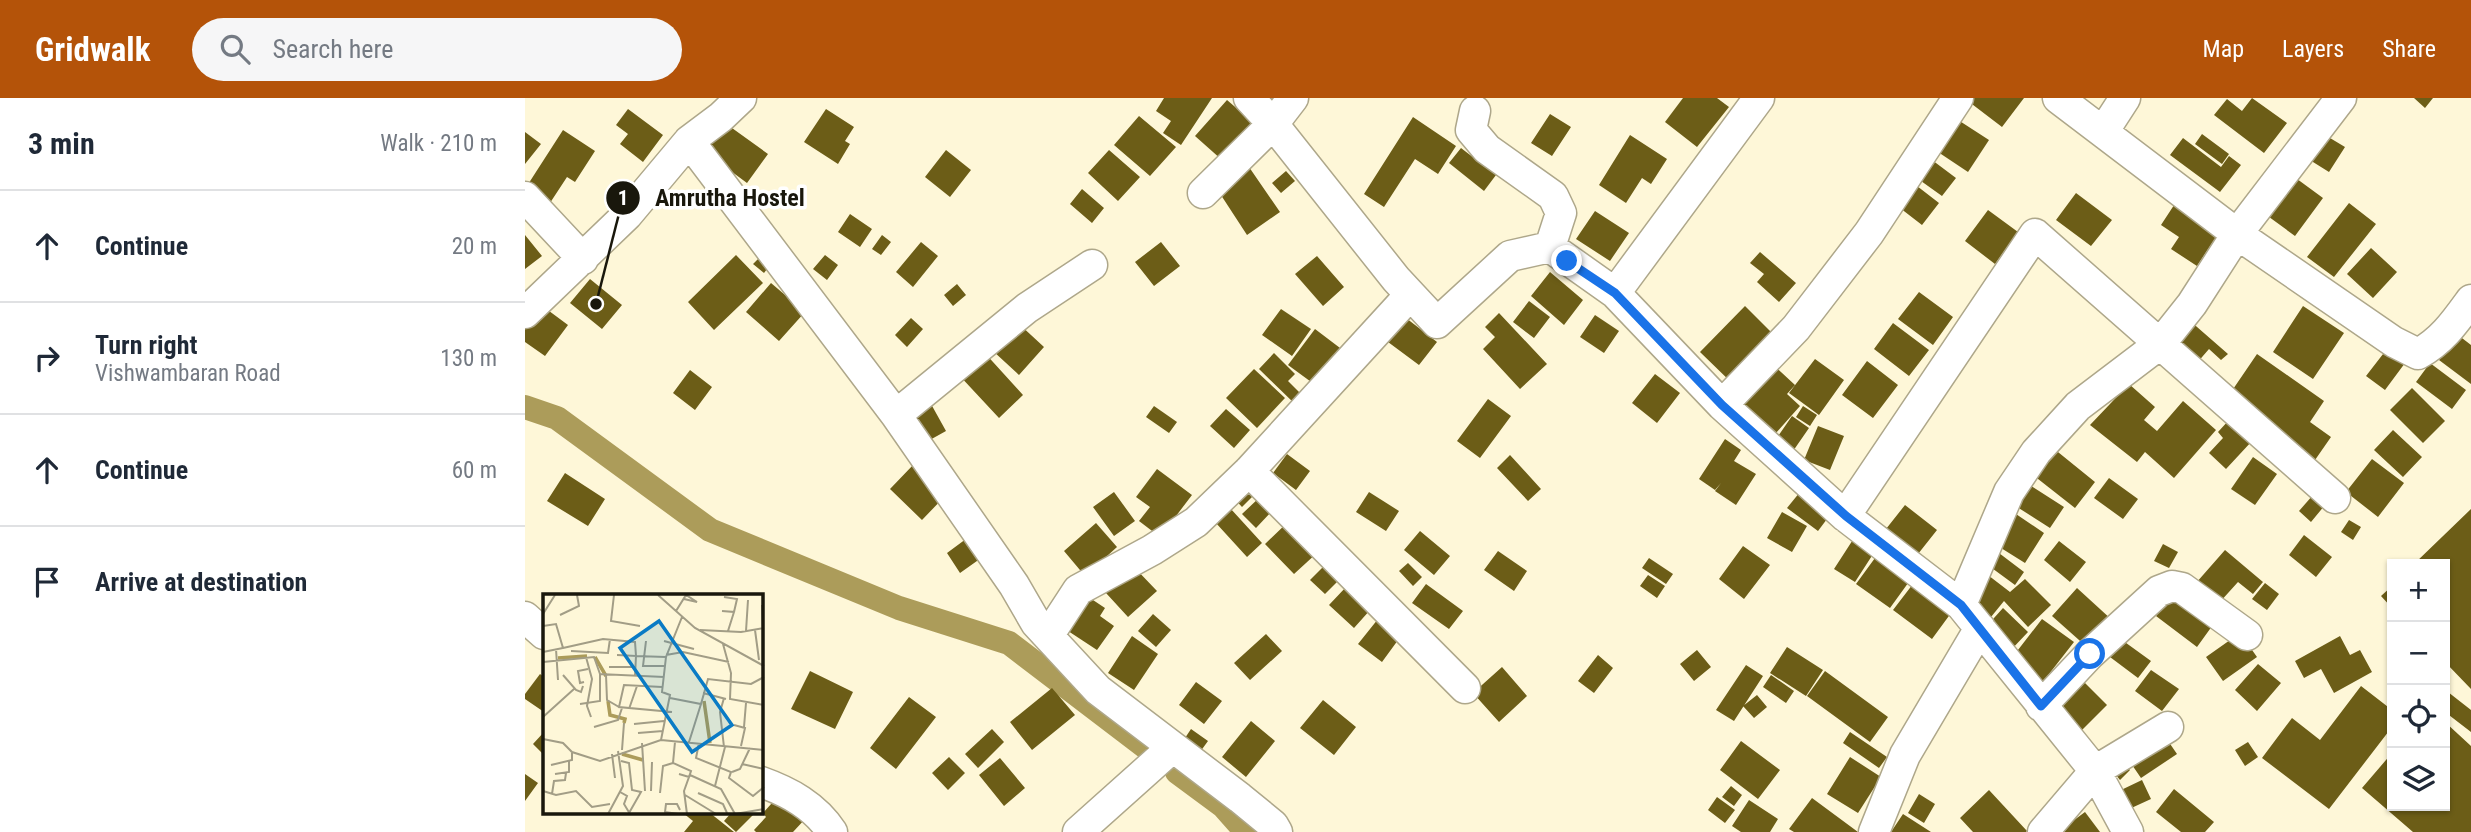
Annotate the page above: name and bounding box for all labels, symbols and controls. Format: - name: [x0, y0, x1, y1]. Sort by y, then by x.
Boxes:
- search box: [192, 18, 682, 81]
- text: Gridwalk: [35, 30, 150, 69]
- icon: search: [216, 30, 254, 68]
- text: Search here: [272, 34, 393, 64]
- text: Map: [2203, 35, 2244, 63]
- text: Layers: [2282, 35, 2344, 63]
- text: Share: [2382, 35, 2436, 63]
- text: 3 min: [28, 126, 95, 161]
- text: Walk · 210 m: [380, 130, 497, 157]
- callout: Amrutha Hostel: [606, 175, 819, 220]
- text: Amrutha Hostel: [655, 184, 805, 212]
- text: 1: [618, 186, 628, 210]
- icon: ahead: [28, 227, 66, 265]
- text: Continue: [95, 231, 188, 261]
- text: 20 m: [452, 233, 497, 260]
- route end: [1551, 245, 1582, 276]
- text: Turn right: [95, 330, 197, 360]
- icon: right: [28, 339, 66, 377]
- text: 130 m: [440, 345, 497, 372]
- text: Vishwambaran Road: [95, 360, 281, 387]
- icon: ahead: [28, 451, 66, 489]
- text: Continue: [95, 455, 188, 485]
- text: 60 m: [452, 457, 497, 484]
- map controls: [2387, 559, 2450, 811]
- button: +: [2387, 559, 2450, 622]
- icon: arrive: [28, 563, 66, 601]
- text: Arrive at destination: [95, 567, 307, 597]
- inset map: [543, 594, 763, 814]
- button: −: [2387, 622, 2450, 685]
- route start: [2074, 638, 2105, 669]
- button: locate: [2387, 685, 2450, 748]
- button: layers: [2387, 748, 2450, 811]

